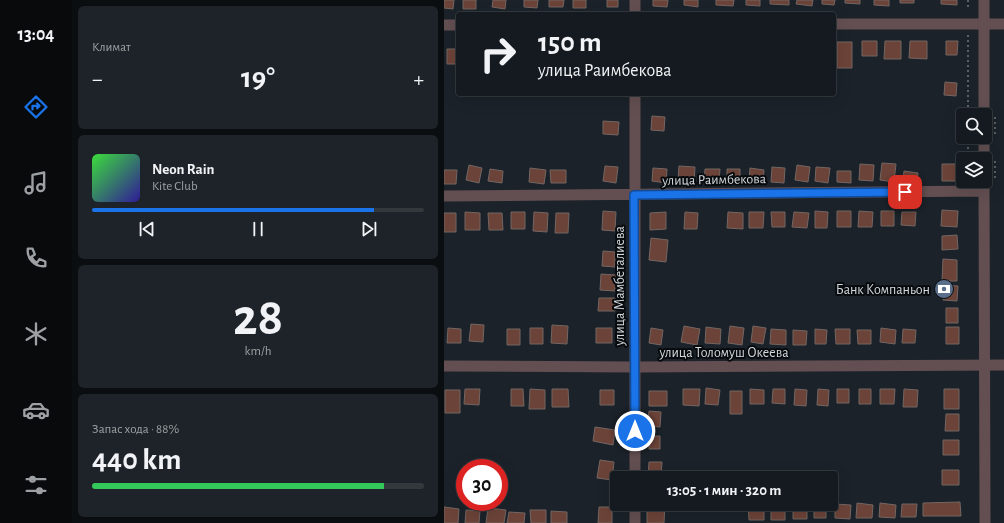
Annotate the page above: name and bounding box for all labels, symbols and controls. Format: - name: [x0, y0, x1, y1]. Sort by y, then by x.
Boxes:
- text: 13:04: [18, 26, 54, 44]
- icon: right: [472, 28, 524, 80]
- text: 150 m: [538, 29, 602, 57]
- text: Климат: [92, 41, 131, 54]
- text: улица Раимбекова: [538, 62, 672, 80]
- text: 19°: [241, 63, 275, 93]
- text: −: [92, 68, 103, 90]
- text: +: [413, 68, 424, 90]
- icon: directions: [22, 93, 50, 121]
- map controls: [956, 108, 992, 188]
- button: search: [956, 108, 992, 144]
- button: layers: [956, 152, 992, 188]
- text: Neon Rain: [152, 162, 214, 177]
- icon: music: [22, 169, 50, 197]
- street label: улица Раимбекова: [661, 172, 767, 188]
- pin: [888, 175, 922, 209]
- text: Kite Club: [152, 180, 198, 193]
- icon: arrive: [894, 181, 916, 203]
- icon: previous: [136, 218, 158, 240]
- icon: pause: [247, 218, 269, 240]
- icon: next: [358, 218, 380, 240]
- street label: улица Мамбеталиева: [613, 226, 627, 347]
- icon: phone: [22, 244, 50, 272]
- bank icon: Банк Компаньон: [933, 278, 955, 300]
- place label: Банк Компаньон: [836, 283, 930, 297]
- text: 28: [233, 292, 283, 344]
- icon: climate: [22, 320, 50, 348]
- text: km/h: [245, 345, 271, 358]
- street label: улица Толомуш Океева: [658, 346, 789, 360]
- icon: car: [22, 396, 50, 424]
- position arrow: [614, 410, 656, 452]
- text: Запас хода · 88%: [92, 423, 179, 436]
- text: 440 km: [92, 445, 181, 475]
- speed limit sign: 30: [456, 459, 508, 511]
- icon: filters: [22, 471, 50, 499]
- text: 13:05 · 1 мин · 320 m: [667, 483, 781, 498]

